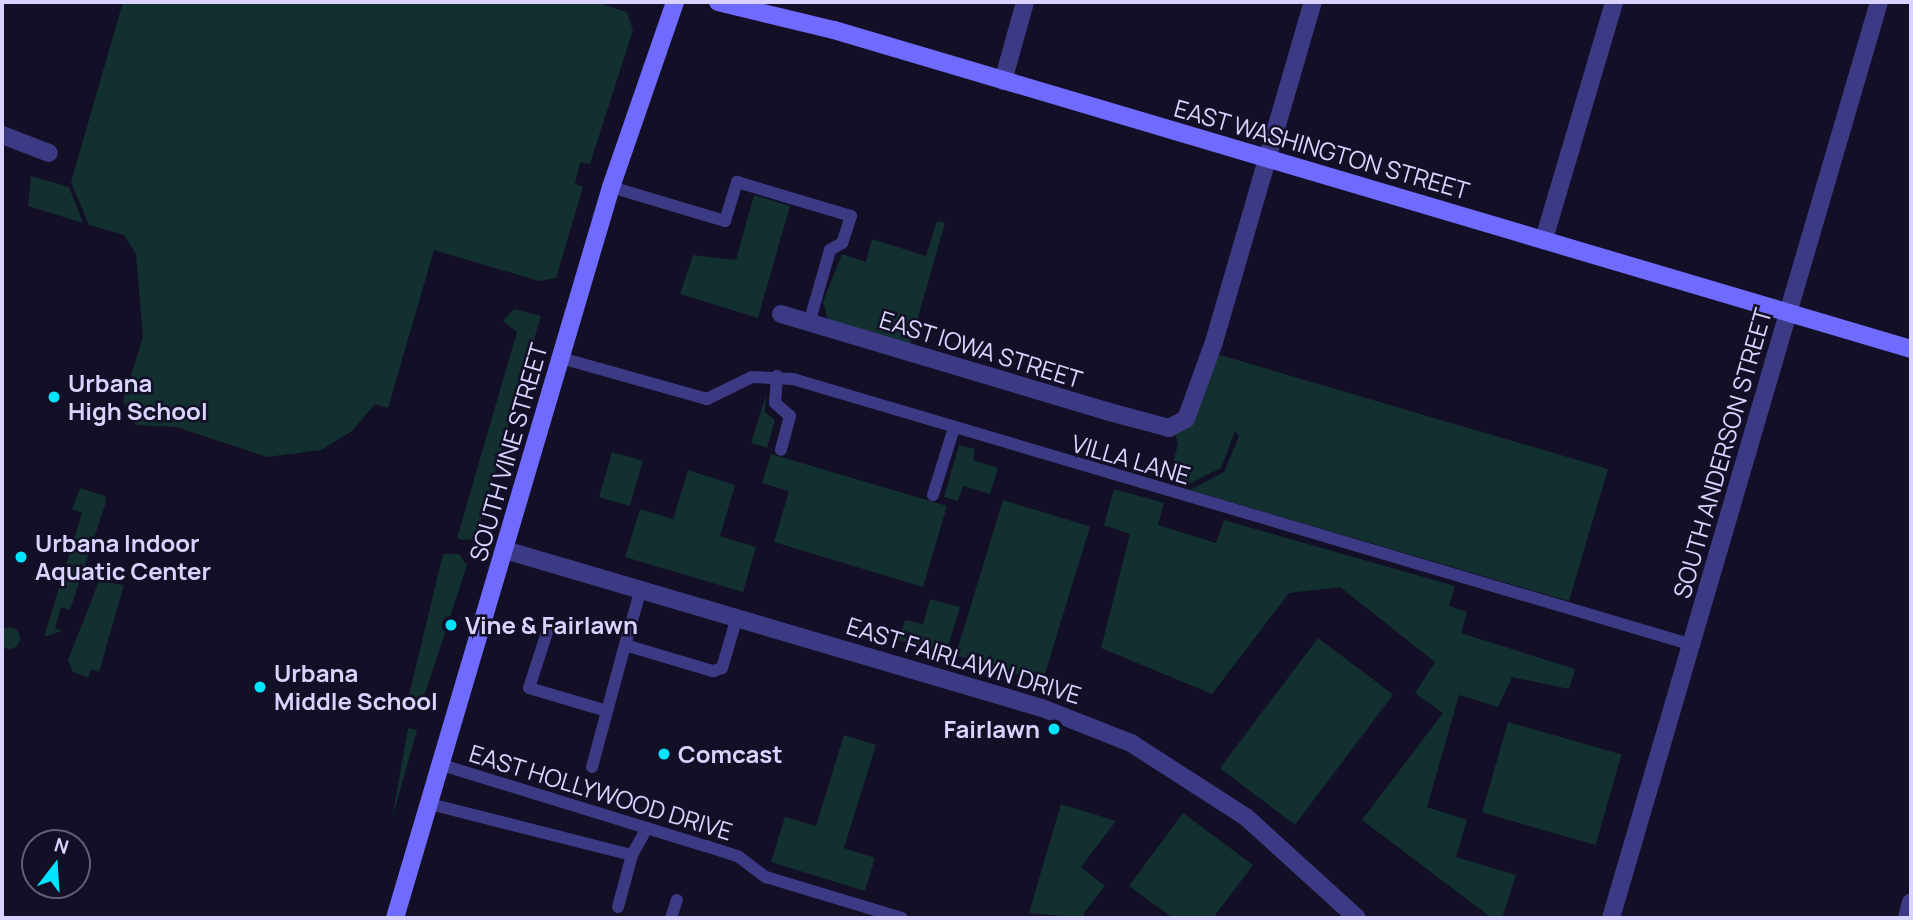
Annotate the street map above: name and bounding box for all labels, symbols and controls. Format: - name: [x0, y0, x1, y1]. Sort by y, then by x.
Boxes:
- street label: EAST WASHINGTON STREET: [1171, 93, 1473, 205]
- street label: EAST IOWA STREET: [876, 304, 1086, 394]
- street label: SOUTH ANDERSON STREET: [1667, 305, 1777, 601]
- street label: SOUTH VINE STREET: [463, 340, 553, 564]
- place label: Urbana High School: [68, 369, 208, 425]
- marker: Urbana High School: [46, 389, 62, 405]
- street label: VILLA LANE: [1068, 428, 1194, 490]
- place label: Urbana Indoor Aquatic Center: [35, 529, 211, 585]
- marker: Urbana Indoor Aquatic Center: [13, 549, 29, 565]
- street label: EAST FAIRLAWN DRIVE: [843, 610, 1085, 710]
- place label: Vine & Fairlawn: [465, 611, 638, 639]
- marker: Vine & Fairlawn: [443, 617, 459, 633]
- place label: Urbana Middle School: [274, 659, 438, 715]
- marker: Urbana Middle School: [252, 679, 268, 695]
- place label: Fairlawn: [943, 715, 1040, 743]
- marker: Fairlawn: [1046, 721, 1062, 737]
- street label: EAST HOLLYWOOD DRIVE: [466, 738, 736, 846]
- place label: Comcast: [678, 740, 783, 768]
- marker: Comcast: [656, 746, 672, 762]
- north arrow: [21, 829, 91, 899]
- text: N: [51, 831, 72, 860]

